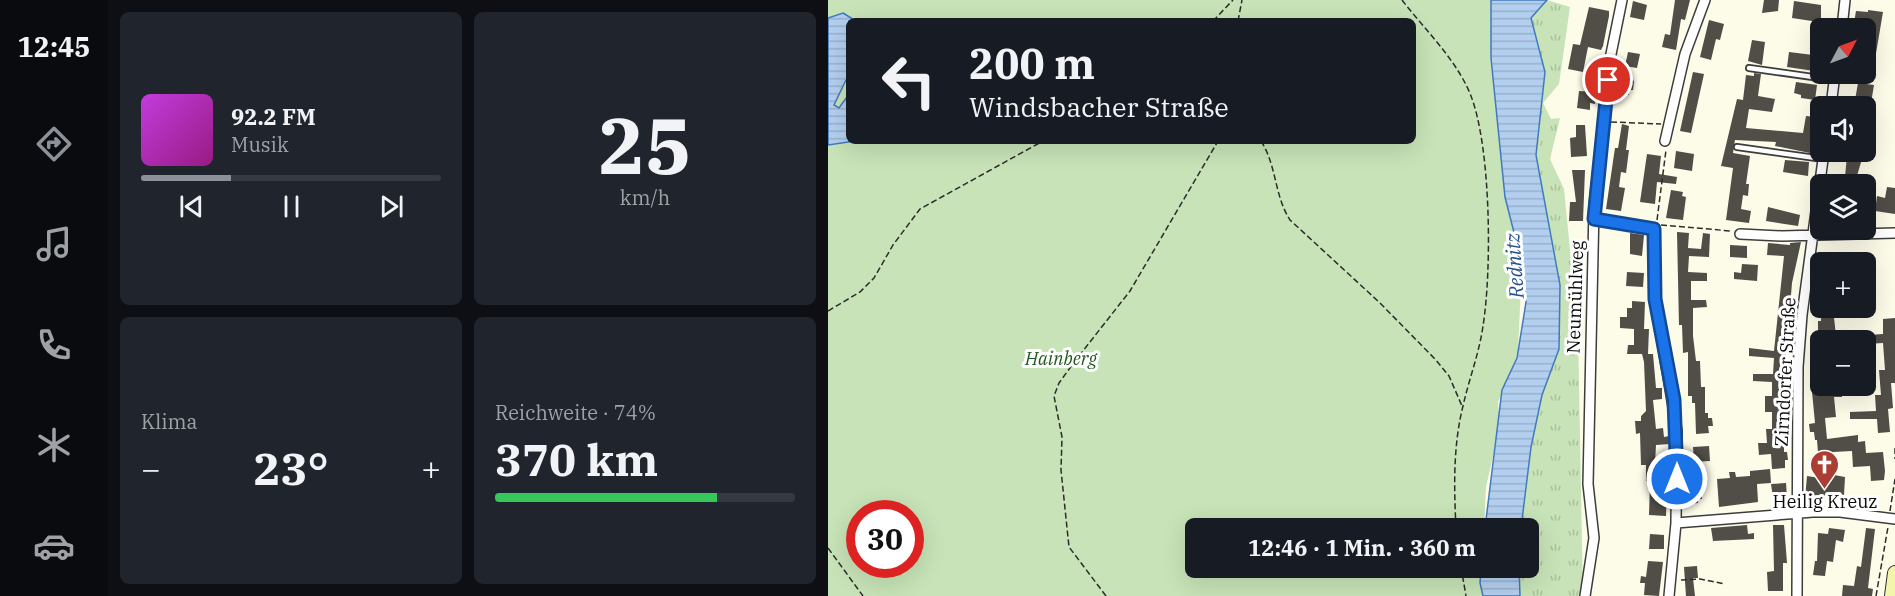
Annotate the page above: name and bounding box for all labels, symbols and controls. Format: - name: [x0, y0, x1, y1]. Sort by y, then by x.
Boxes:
- north arrow: [1810, 18, 1876, 84]
- map controls: [1810, 18, 1876, 396]
- text: 12:45: [18, 29, 90, 64]
- text: 200 m: [969, 36, 1095, 91]
- icon: left: [870, 42, 948, 120]
- pin: [1582, 54, 1633, 105]
- icon: arrive: [1591, 63, 1624, 96]
- text: Windsbacher Straße: [969, 89, 1229, 124]
- text: 25: [598, 94, 692, 195]
- button: sound: [1810, 96, 1876, 162]
- text: 92.2 FM: [231, 102, 316, 131]
- icon: directions: [33, 123, 75, 165]
- text: Musik: [231, 131, 289, 158]
- button: layers: [1810, 174, 1876, 240]
- text: km/h: [620, 184, 670, 211]
- icon: previous: [175, 190, 208, 223]
- icon: pause: [275, 190, 308, 223]
- icon: next: [375, 190, 408, 223]
- icon: music: [33, 223, 75, 265]
- water label: Rednitz: [1498, 231, 1530, 301]
- street label: Neumühlweg: [1562, 240, 1588, 354]
- button: +: [1810, 252, 1876, 318]
- street label: Zirndorfer Straße: [1770, 297, 1800, 447]
- icon: phone: [33, 324, 75, 366]
- button: −: [1810, 330, 1876, 396]
- park label: Hainberg: [1024, 347, 1097, 370]
- text: Reichweite · 74%: [495, 399, 656, 426]
- text: Klima: [141, 408, 197, 435]
- icon: climate: [33, 424, 75, 466]
- text: 370 km: [495, 430, 658, 488]
- text: 23°: [253, 439, 329, 497]
- text: −: [141, 447, 161, 490]
- text: +: [421, 447, 441, 490]
- position arrow: [1645, 447, 1709, 511]
- church icon: Heilig Kreuz: [1809, 448, 1841, 490]
- place label: Heilig Kreuz: [1773, 490, 1877, 513]
- speed limit sign: 30: [846, 500, 924, 578]
- icon: car: [33, 525, 75, 567]
- text: 12:46 · 1 Min. · 360 m: [1248, 533, 1476, 562]

